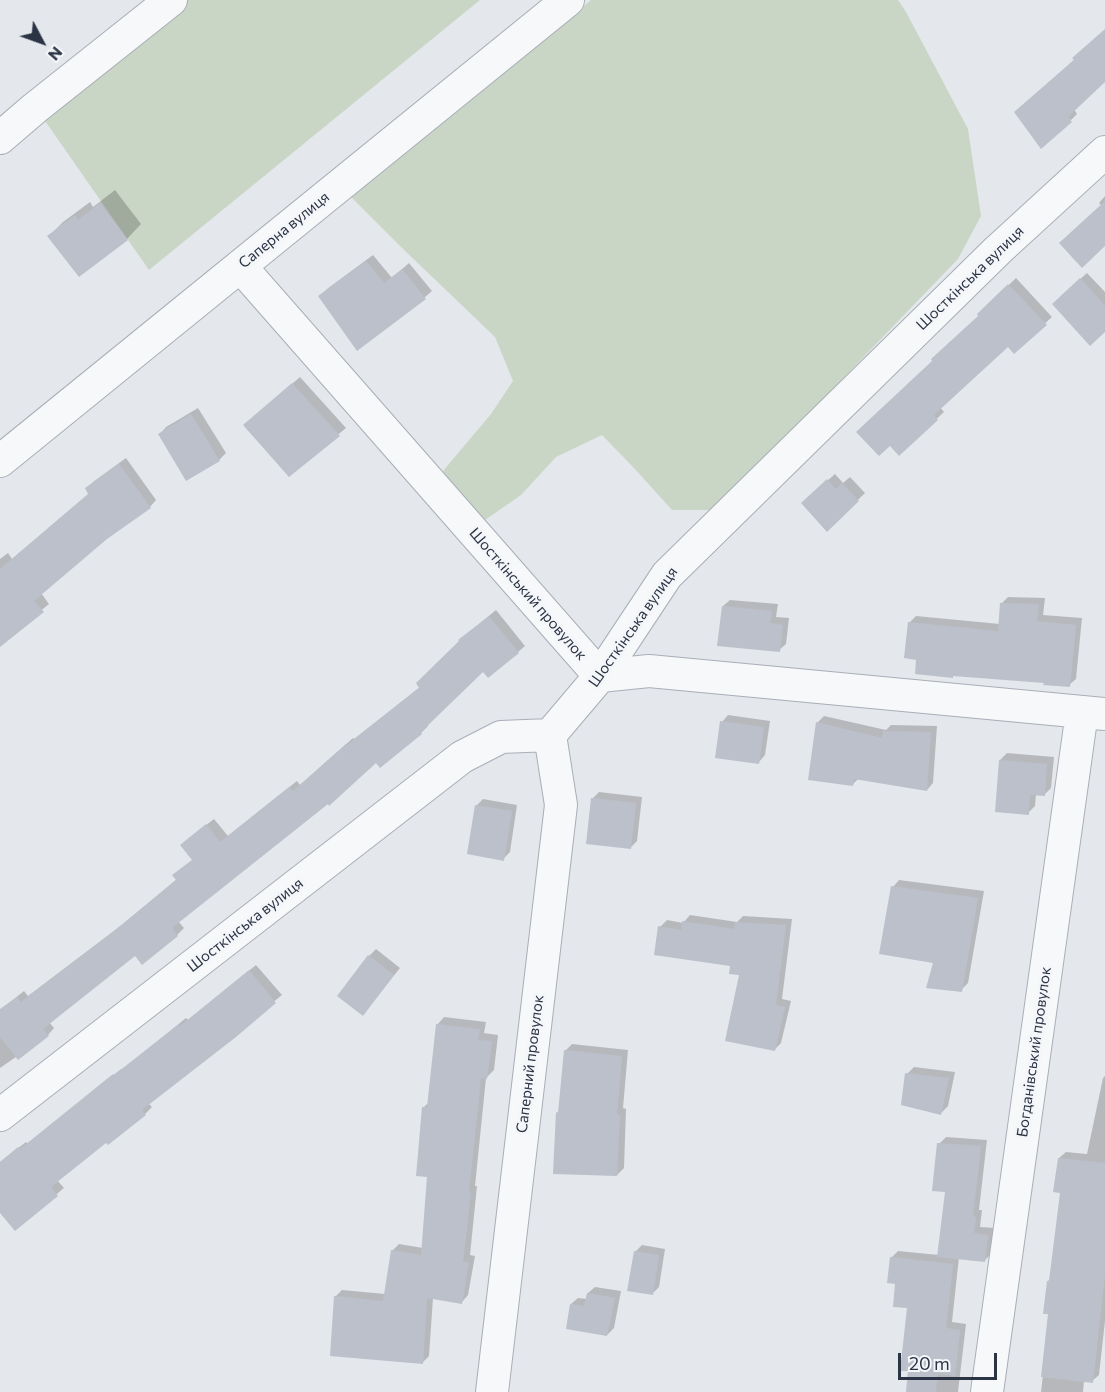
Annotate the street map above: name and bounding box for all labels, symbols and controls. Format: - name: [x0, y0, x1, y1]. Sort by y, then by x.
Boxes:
- north arrow: [12, 12, 72, 72]
- text: N: [45, 43, 67, 65]
- street label: Саперна вулиця: [235, 188, 333, 272]
- street label: Шосткінська вулиця: [913, 222, 1027, 334]
- street label: Шосткінський провулок: [465, 524, 591, 664]
- street label: Шосткінська вулиця: [585, 564, 681, 690]
- street label: Шосткінська вулиця: [183, 874, 307, 976]
- street label: Богданівський провулок: [1013, 966, 1055, 1138]
- street label: Саперний провулок: [513, 994, 547, 1134]
- scale bar: [901, 1341, 1000, 1379]
- text: 20 m: [909, 1352, 950, 1374]

